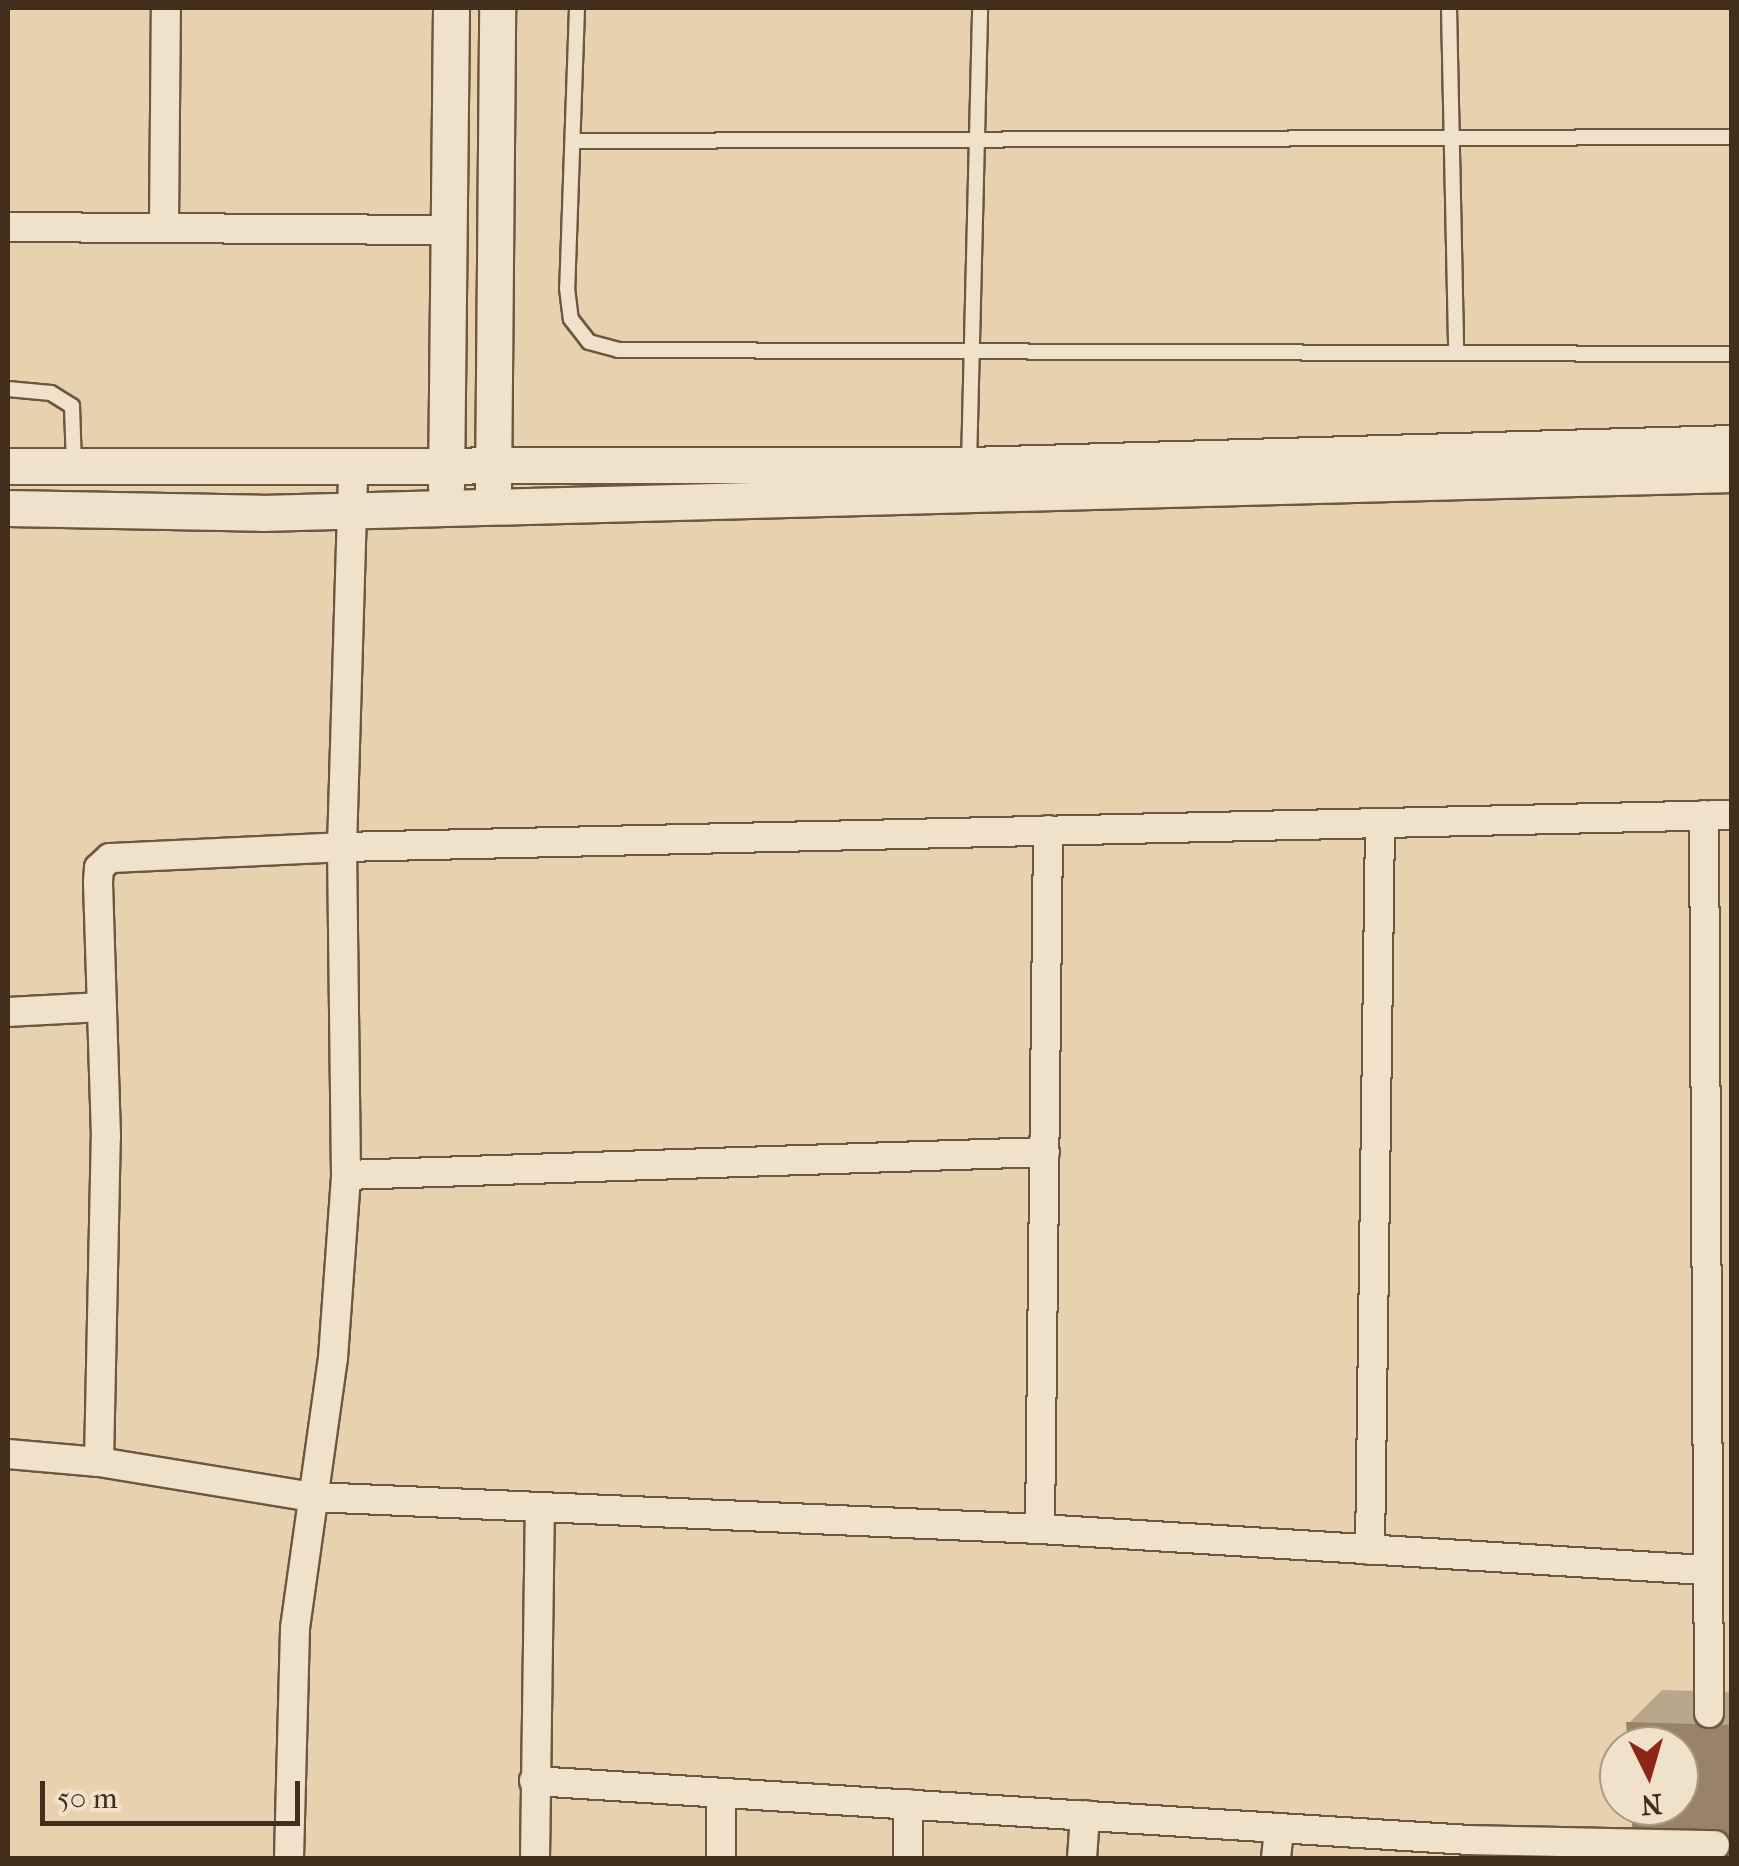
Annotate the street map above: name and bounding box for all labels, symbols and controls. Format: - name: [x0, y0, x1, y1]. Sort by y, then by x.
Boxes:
- north arrow: [1599, 1726, 1699, 1826]
- scale bar: [45, 1761, 305, 1823]
- text: 50 m: [57, 1781, 118, 1816]
- text: N: [1639, 1787, 1664, 1822]

